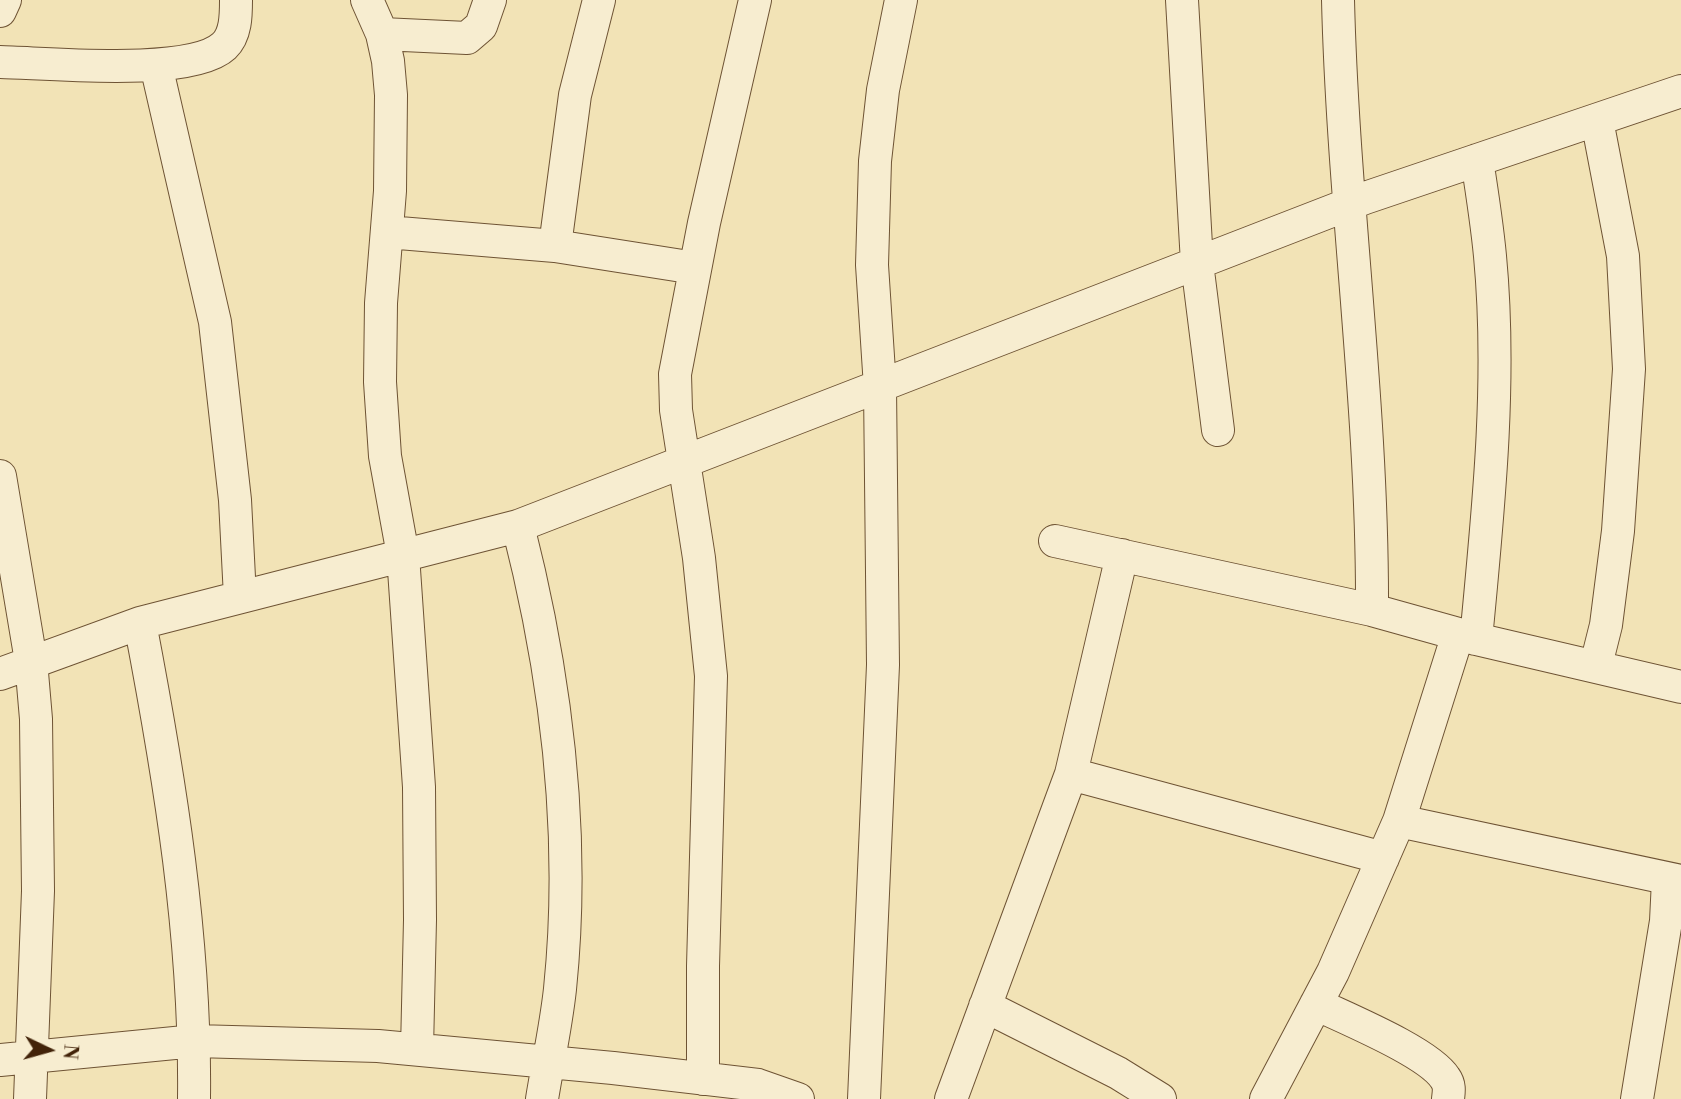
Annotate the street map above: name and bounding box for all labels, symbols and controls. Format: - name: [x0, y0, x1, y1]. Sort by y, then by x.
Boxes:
- north arrow: [14, 1015, 84, 1085]
- text: N: [57, 1043, 83, 1060]

